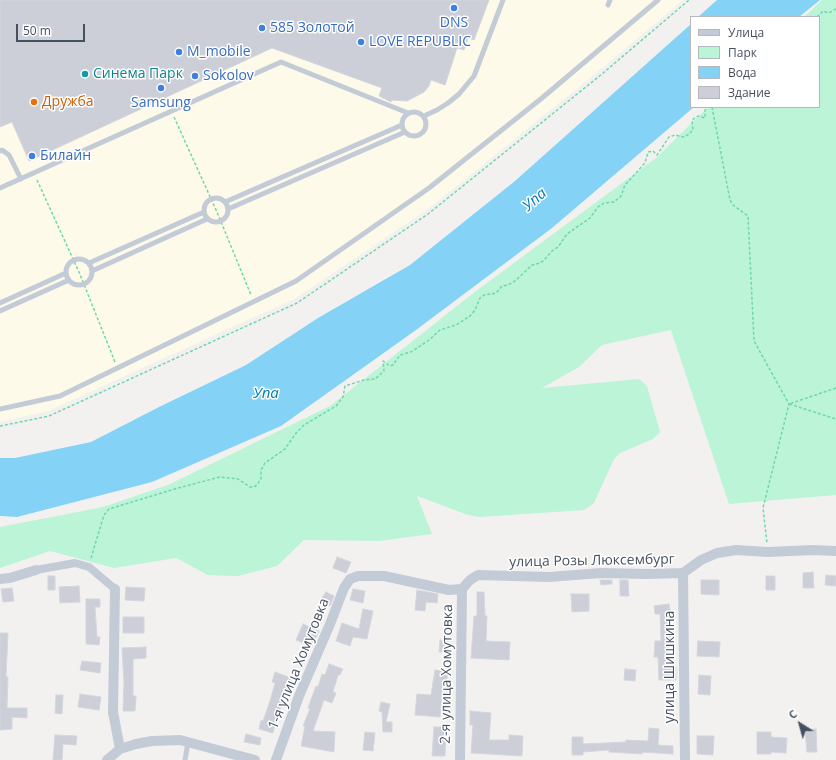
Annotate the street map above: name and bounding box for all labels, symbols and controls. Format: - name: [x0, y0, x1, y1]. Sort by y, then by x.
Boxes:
- marker: DNS: [449, 3, 459, 13]
- place label: DNS: [440, 15, 468, 31]
- scale bar: [18, 16, 87, 42]
- legend: [690, 16, 820, 108]
- place label: 585 Золотой: [270, 20, 355, 36]
- text: 50 m: [23, 22, 51, 39]
- marker: 585 Золотой: [257, 23, 267, 33]
- text: Улица: [728, 24, 764, 41]
- place label: LOVE REPUBLIC: [369, 34, 471, 50]
- marker: LOVE REPUBLIC: [356, 37, 366, 47]
- place label: M_mobile: [187, 44, 251, 60]
- text: Парк: [728, 44, 757, 61]
- marker: M_mobile: [174, 47, 184, 57]
- text: Вода: [728, 64, 757, 81]
- place label: Синема Парк: [93, 66, 183, 82]
- place label: Sokolov: [203, 68, 254, 84]
- marker: Синема Парк: [80, 69, 90, 79]
- marker: Sokolov: [190, 71, 200, 81]
- marker: Samsung: [156, 83, 166, 93]
- text: Здание: [728, 84, 771, 101]
- place label: Дружба: [42, 94, 94, 110]
- place label: Samsung: [131, 95, 191, 111]
- marker: Дружба: [29, 97, 39, 107]
- place label: Билайн: [40, 148, 91, 164]
- marker: Билайн: [27, 151, 37, 161]
- water label: Упа: [519, 185, 551, 215]
- water label: Упа: [253, 385, 279, 403]
- street label: улица Розы Люксембург: [509, 551, 675, 571]
- street label: 1-я улица Хомутовка: [265, 596, 333, 732]
- street label: 2-я улица Хомутовка: [437, 604, 457, 744]
- street label: улица Шишкина: [662, 611, 678, 723]
- north arrow: [780, 704, 820, 744]
- text: С: [785, 706, 800, 722]

